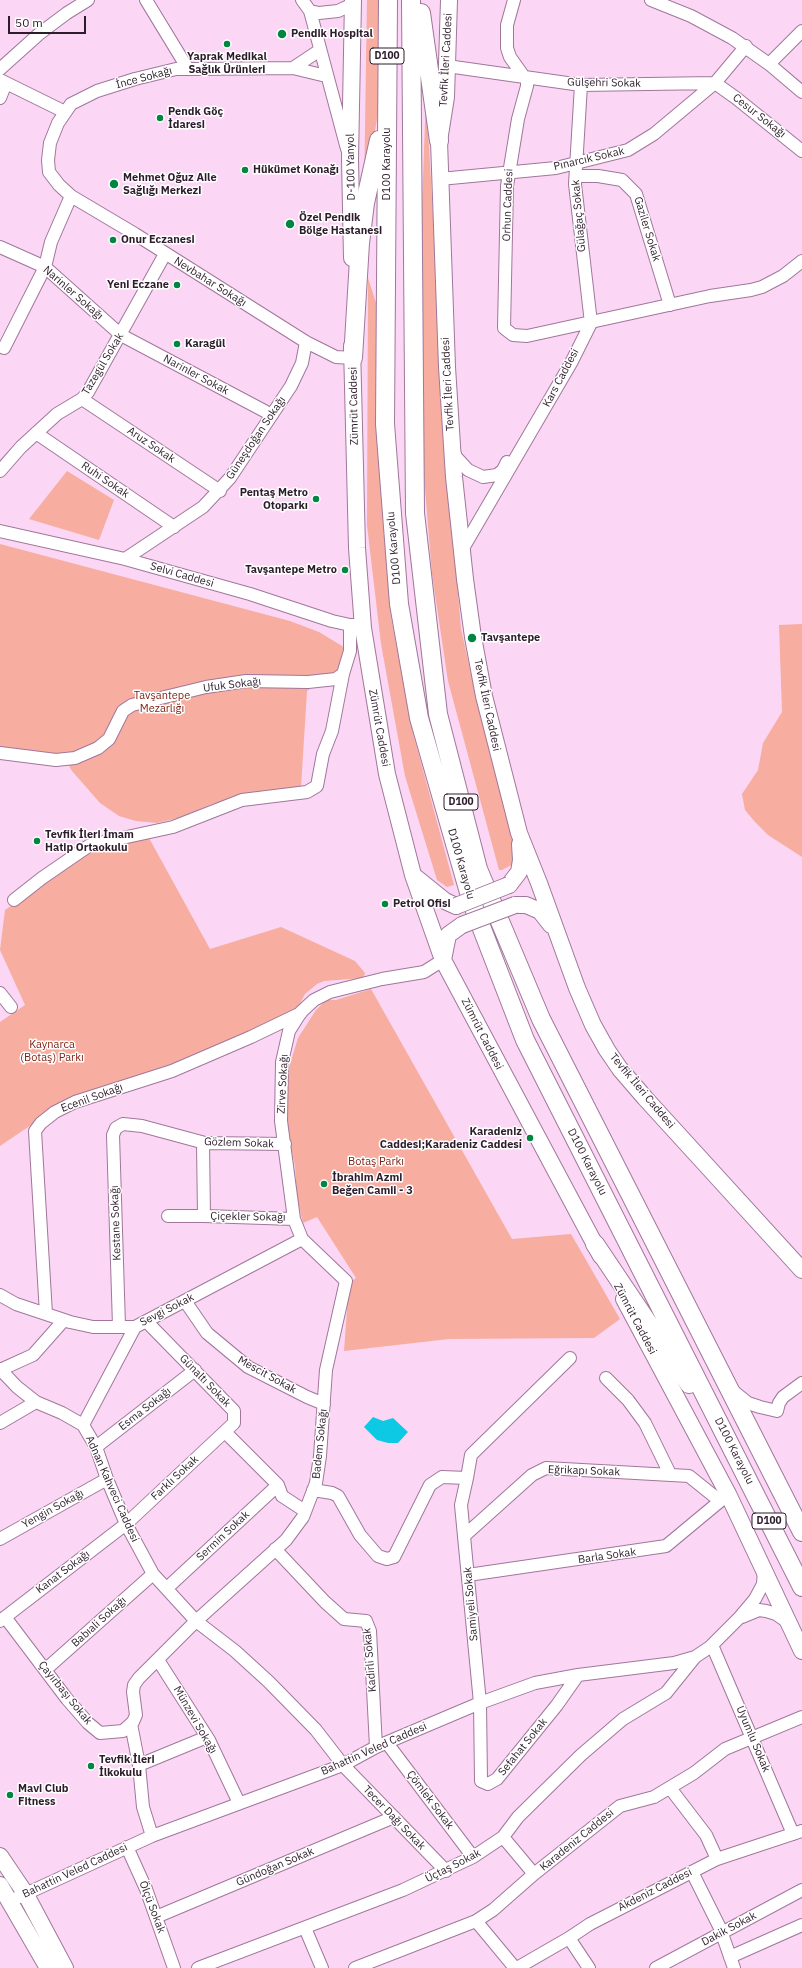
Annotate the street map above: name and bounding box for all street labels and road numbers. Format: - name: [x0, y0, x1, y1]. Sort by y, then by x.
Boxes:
- street label: Tevfik İleri Caddesi: [437, 13, 455, 107]
- road number: D100: [370, 48, 404, 64]
- street label: İnce Sokağı: [115, 64, 173, 92]
- street label: Gülşehri Sokak: [567, 76, 641, 90]
- street label: Cesur Sokağı: [730, 91, 788, 141]
- street label: D100 Karayolu: [380, 127, 394, 201]
- street label: D-100 Yanyol: [344, 133, 358, 201]
- street label: Pınarcık Sokak: [552, 144, 626, 174]
- street label: Orhun Caddesi: [500, 168, 516, 242]
- street label: Gülağaç Sokak: [569, 179, 589, 253]
- street label: Gaziler Sokak: [631, 195, 663, 263]
- street label: Nevbahar Sokağı: [171, 254, 249, 310]
- street label: Narinler Sokağı: [40, 263, 106, 323]
- street label: Tazegül Sokak: [79, 331, 127, 397]
- street label: Tevfik İleri Caddesi: [439, 337, 457, 431]
- street label: Kars Caddesi: [540, 347, 582, 409]
- street label: Narinler Sokak: [161, 352, 231, 398]
- street label: Zümrüt Caddesi: [347, 367, 361, 445]
- street label: Güneşdoğan Sokağı: [223, 394, 289, 482]
- street label: Aruz Sokak: [125, 424, 177, 466]
- street label: Ruhi Sokak: [79, 459, 131, 501]
- street label: D100 Karayolu: [384, 511, 404, 585]
- street label: Selvi Caddesi: [149, 560, 215, 590]
- street label: Tevfik İleri Caddesi: [471, 658, 503, 752]
- street label: Ufuk Sokağı: [202, 675, 262, 695]
- street label: Zümrüt Caddesi: [366, 688, 392, 768]
- road number: D100: [444, 794, 478, 810]
- street label: D100 Karayolu: [445, 827, 477, 901]
- street label: Zümrüt Caddesi: [458, 996, 506, 1072]
- street label: Tevfik İleri Caddesi: [607, 1051, 677, 1131]
- street label: Zirve Sokağı: [275, 1054, 291, 1114]
- street label: Ecenil Sokağı: [59, 1081, 125, 1115]
- street label: D100 Karayolu: [565, 1126, 609, 1198]
- street label: Gözlem Sokak: [204, 1135, 274, 1151]
- street label: Kestane Sokağı: [108, 1185, 124, 1261]
- street label: Çiçekler Sokağı: [210, 1210, 286, 1224]
- street label: Zümrüt Caddesi: [611, 1281, 659, 1357]
- street label: Sevgi Sokak: [138, 1291, 196, 1329]
- street label: Günaltı Sokak: [177, 1352, 233, 1410]
- street label: Mescit Sokak: [235, 1353, 299, 1397]
- street label: Esma Sokağı: [116, 1385, 174, 1433]
- street label: Badem Sokağı: [310, 1408, 330, 1480]
- street label: D100 Karayolu: [712, 1415, 756, 1487]
- street label: Adnan Kahveci Caddesi: [83, 1434, 141, 1544]
- street label: Farklı Sokak: [149, 1453, 201, 1503]
- street label: Eğrikapı Sokak: [548, 1463, 620, 1479]
- street label: Yengin Sokağı: [20, 1487, 86, 1531]
- street label: Sermin Sokak: [194, 1508, 252, 1564]
- road number: D100: [752, 1513, 786, 1529]
- street label: Barla Sokak: [577, 1545, 637, 1567]
- street label: Kanat Sokağı: [33, 1547, 93, 1597]
- street label: Samiyeli Sokak: [461, 1566, 481, 1642]
- street label: Babıali Sokağı: [69, 1594, 129, 1650]
- street label: Kadirli Sokak: [361, 1627, 379, 1693]
- street label: Çayırbaşı Sokak: [35, 1659, 95, 1727]
- street label: Münzevi Sokağı: [170, 1684, 220, 1756]
- street label: Uyumlu Sokak: [733, 1704, 773, 1774]
- street label: Sefahat Sokak: [496, 1715, 550, 1779]
- street label: Bahattin Veled Caddesi: [319, 1720, 429, 1778]
- street label: Çömlek Sokak: [404, 1768, 456, 1832]
- street label: Tecer Dağı Sokak: [360, 1783, 428, 1853]
- street label: Karadeniz Caddesi: [537, 1806, 617, 1874]
- street label: Bahattin Veled Caddesi: [20, 1841, 130, 1901]
- street label: Gündoğan Sokak: [234, 1845, 316, 1889]
- street label: Üçtaş Sokak: [423, 1846, 483, 1886]
- street label: Akdeniz Caddesi: [616, 1866, 694, 1914]
- street label: Ölçü Sokak: [136, 1879, 168, 1935]
- street label: Dakik Sokak: [699, 1909, 759, 1949]

